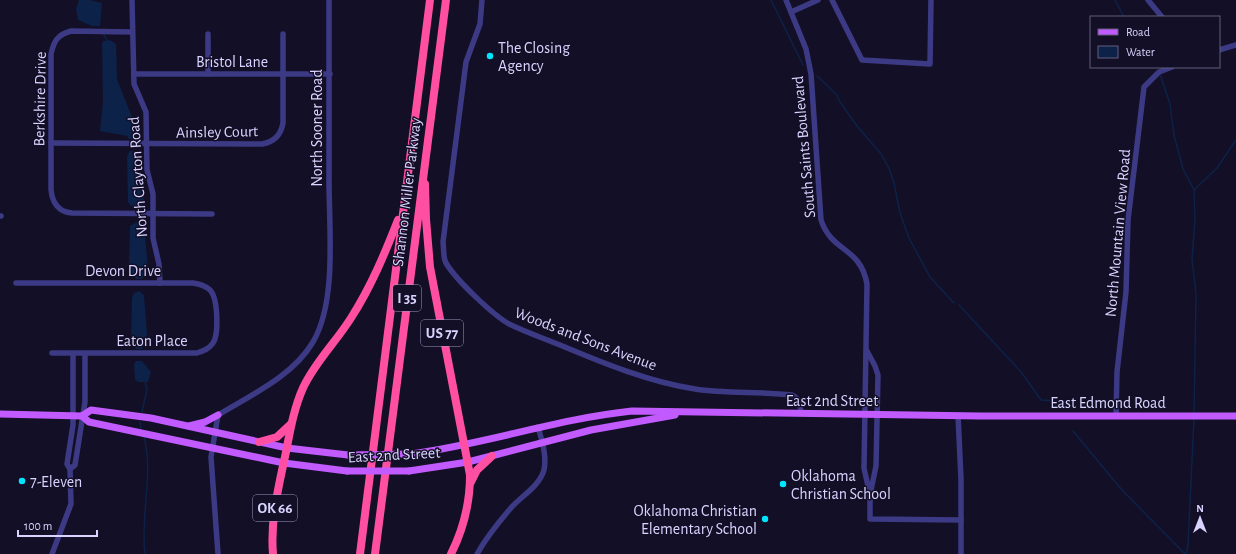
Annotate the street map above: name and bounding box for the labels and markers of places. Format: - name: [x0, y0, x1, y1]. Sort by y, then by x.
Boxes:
- place label: The Closing Agency: [498, 40, 570, 75]
- marker: The Closing Agency: [485, 51, 495, 61]
- place label: Oklahoma Christian School: [791, 468, 891, 502]
- place label: 7-Eleven: [30, 474, 82, 490]
- marker: 7-Eleven: [17, 476, 27, 486]
- marker: Oklahoma Christian School: [778, 479, 788, 489]
- place label: Oklahoma Christian Elementary School: [633, 503, 757, 538]
- marker: Oklahoma Christian Elementary School: [760, 514, 770, 524]

